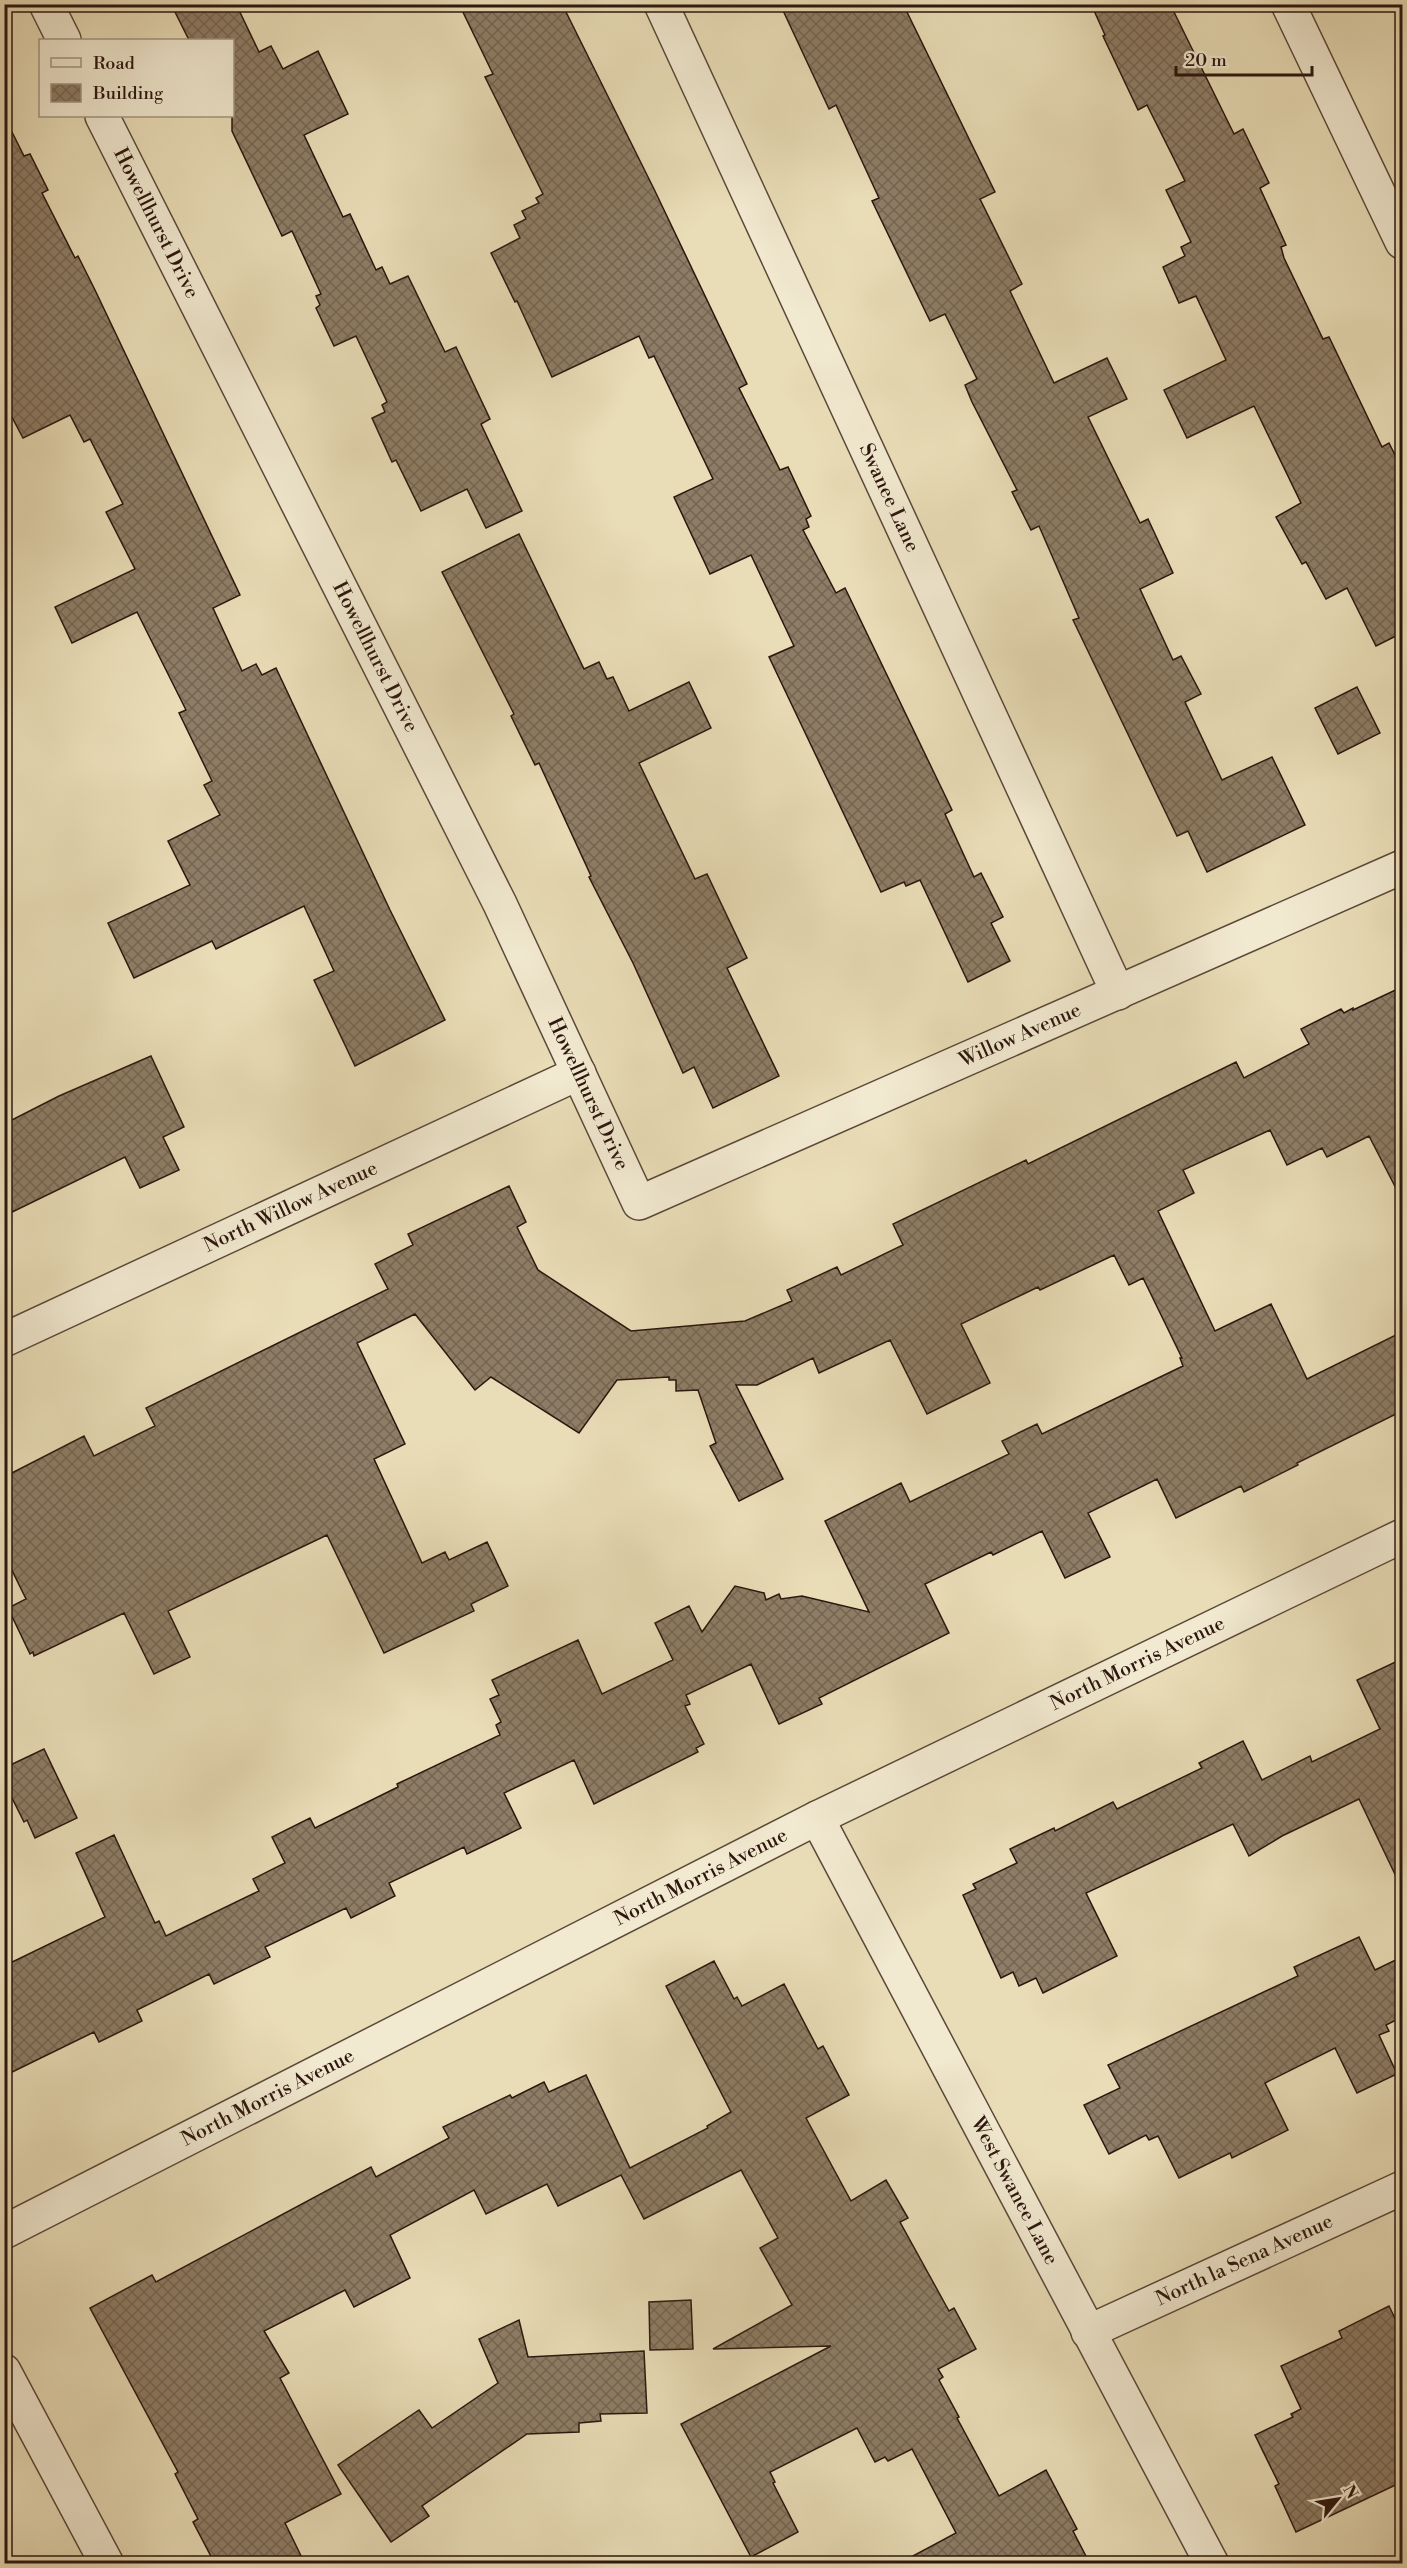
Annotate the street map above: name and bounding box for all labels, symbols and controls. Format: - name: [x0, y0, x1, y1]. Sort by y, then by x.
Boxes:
- legend: [39, 39, 234, 117]
- scale bar: [1176, 39, 1312, 77]
- text: 20 m: [1185, 49, 1227, 72]
- text: Road: [93, 52, 136, 75]
- text: Building: [92, 82, 164, 105]
- street label: Howellhurst Drive: [108, 144, 205, 303]
- street label: Swanee Lane: [853, 440, 925, 556]
- street label: Howellhurst Drive: [327, 577, 424, 736]
- street label: Willow Avenue: [954, 997, 1085, 1073]
- street label: Howellhurst Drive: [542, 1013, 634, 1174]
- street label: North Willow Avenue: [200, 1156, 382, 1258]
- street label: North Morris Avenue: [1046, 1611, 1229, 1716]
- street label: North Morris Avenue: [610, 1823, 792, 1932]
- street label: North Morris Avenue: [177, 2043, 359, 2152]
- street label: West Swanee Lane: [965, 2112, 1064, 2269]
- street label: North la Sena Avenue: [1152, 2209, 1337, 2312]
- north arrow: [1308, 2469, 1368, 2529]
- text: N: [1338, 2482, 1362, 2503]

